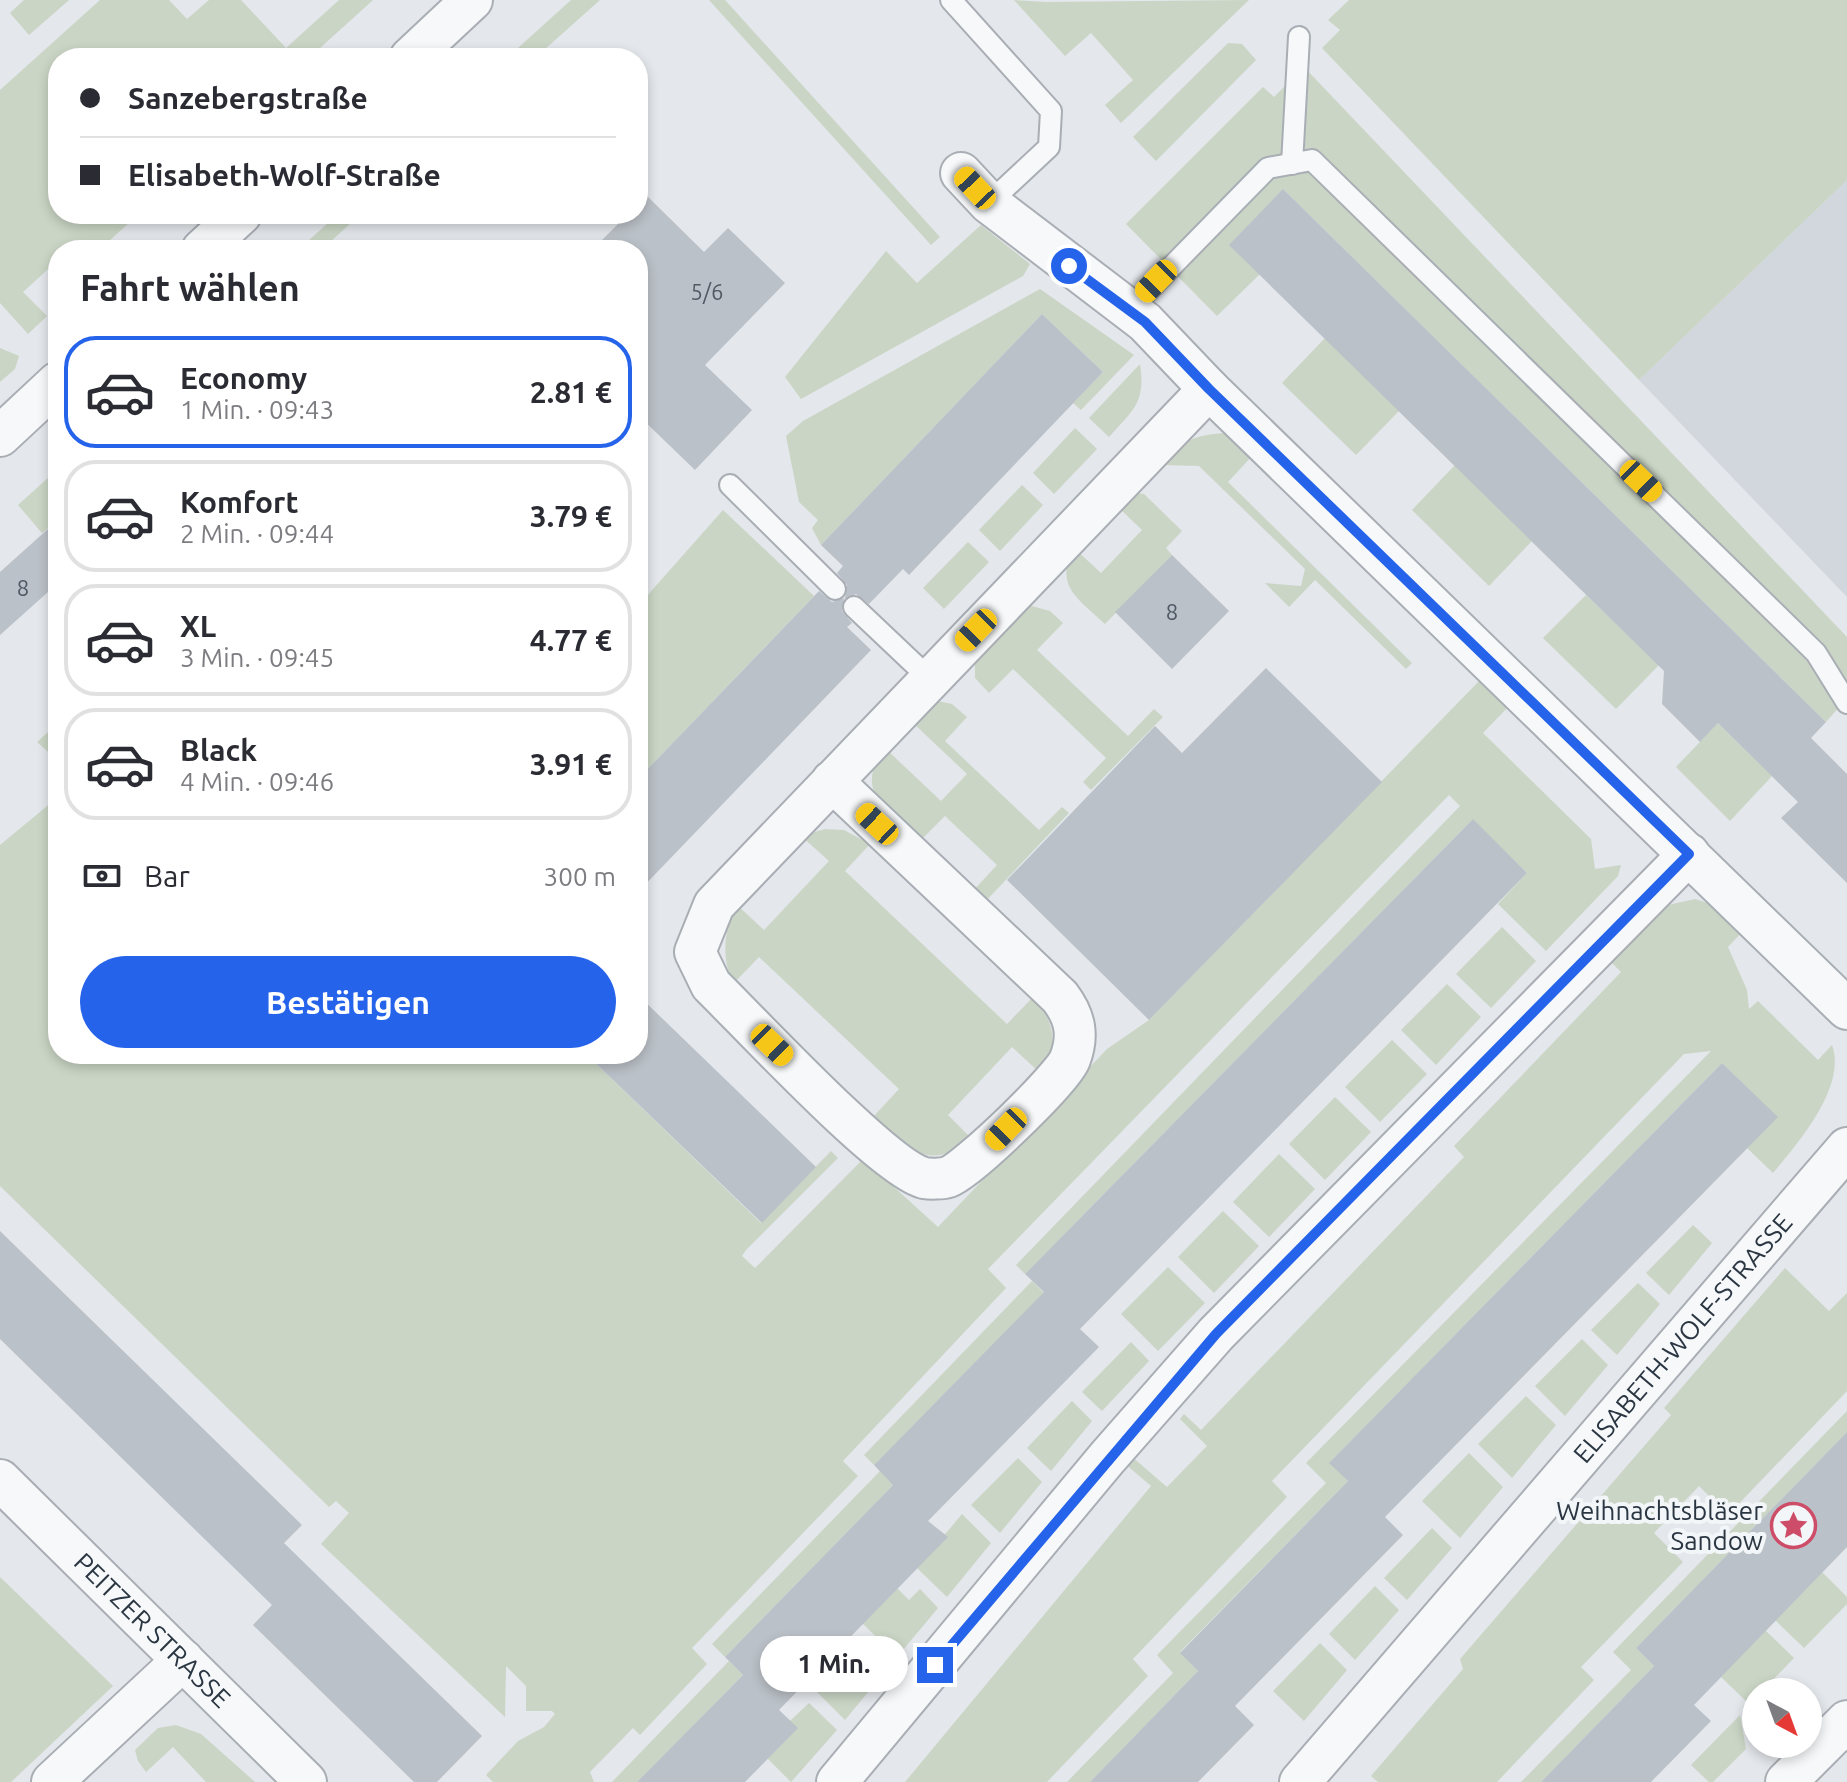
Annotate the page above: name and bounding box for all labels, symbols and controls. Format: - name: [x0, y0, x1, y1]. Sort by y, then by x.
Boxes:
- text: Sanzebergstraße: [128, 81, 368, 115]
- text: Elisabeth-Wolf-Straße: [128, 158, 441, 192]
- car: [950, 162, 1000, 214]
- route start: [1051, 248, 1087, 284]
- car: [1131, 255, 1181, 307]
- text: Fahrt wählen: [80, 267, 300, 308]
- house number: 5/6: [691, 279, 723, 304]
- icon: car: [84, 356, 156, 428]
- text: Economy: [180, 361, 307, 395]
- text: 2.81 €: [530, 375, 612, 409]
- text: 1 Min. · 09:43: [180, 395, 334, 424]
- car: [1615, 456, 1667, 506]
- icon: car: [84, 480, 156, 552]
- text: Komfort: [180, 485, 298, 519]
- text: 3.79 €: [530, 499, 612, 533]
- text: 2 Min. · 09:44: [180, 519, 334, 548]
- house number: 8: [17, 575, 29, 600]
- house number: 8: [1166, 599, 1178, 624]
- icon: car: [84, 604, 156, 676]
- car: [951, 604, 1001, 656]
- text: XL: [180, 609, 216, 643]
- text: 4.77 €: [530, 623, 612, 657]
- text: 3 Min. · 09:45: [180, 643, 334, 672]
- icon: car: [84, 728, 156, 800]
- text: Black: [180, 733, 257, 767]
- text: 3.91 €: [530, 747, 612, 781]
- text: 4 Min. · 09:46: [180, 767, 334, 796]
- car: [851, 799, 903, 849]
- icon: cash: [80, 854, 124, 898]
- text: Bar: [144, 859, 190, 893]
- text: 300 m: [544, 862, 616, 891]
- button: Bestätigen: [80, 956, 616, 1048]
- car: [746, 1020, 798, 1070]
- car: [981, 1103, 1031, 1155]
- street label: ELISABETH-WOLF-STRASSE: [1567, 1208, 1798, 1468]
- place label: Weihnachtsbläser Sandow: [1556, 1496, 1763, 1555]
- place icon: Weihnachtsbläser Sandow: [1770, 1502, 1818, 1550]
- street label: PEITZER STRASSE: [69, 1547, 237, 1713]
- callout: 1 Min.: [759, 1637, 907, 1693]
- route end: [917, 1647, 953, 1683]
- text: 1 Min.: [798, 1649, 870, 1678]
- north arrow: [1742, 1678, 1822, 1758]
- map controls: [1742, 1678, 1822, 1758]

